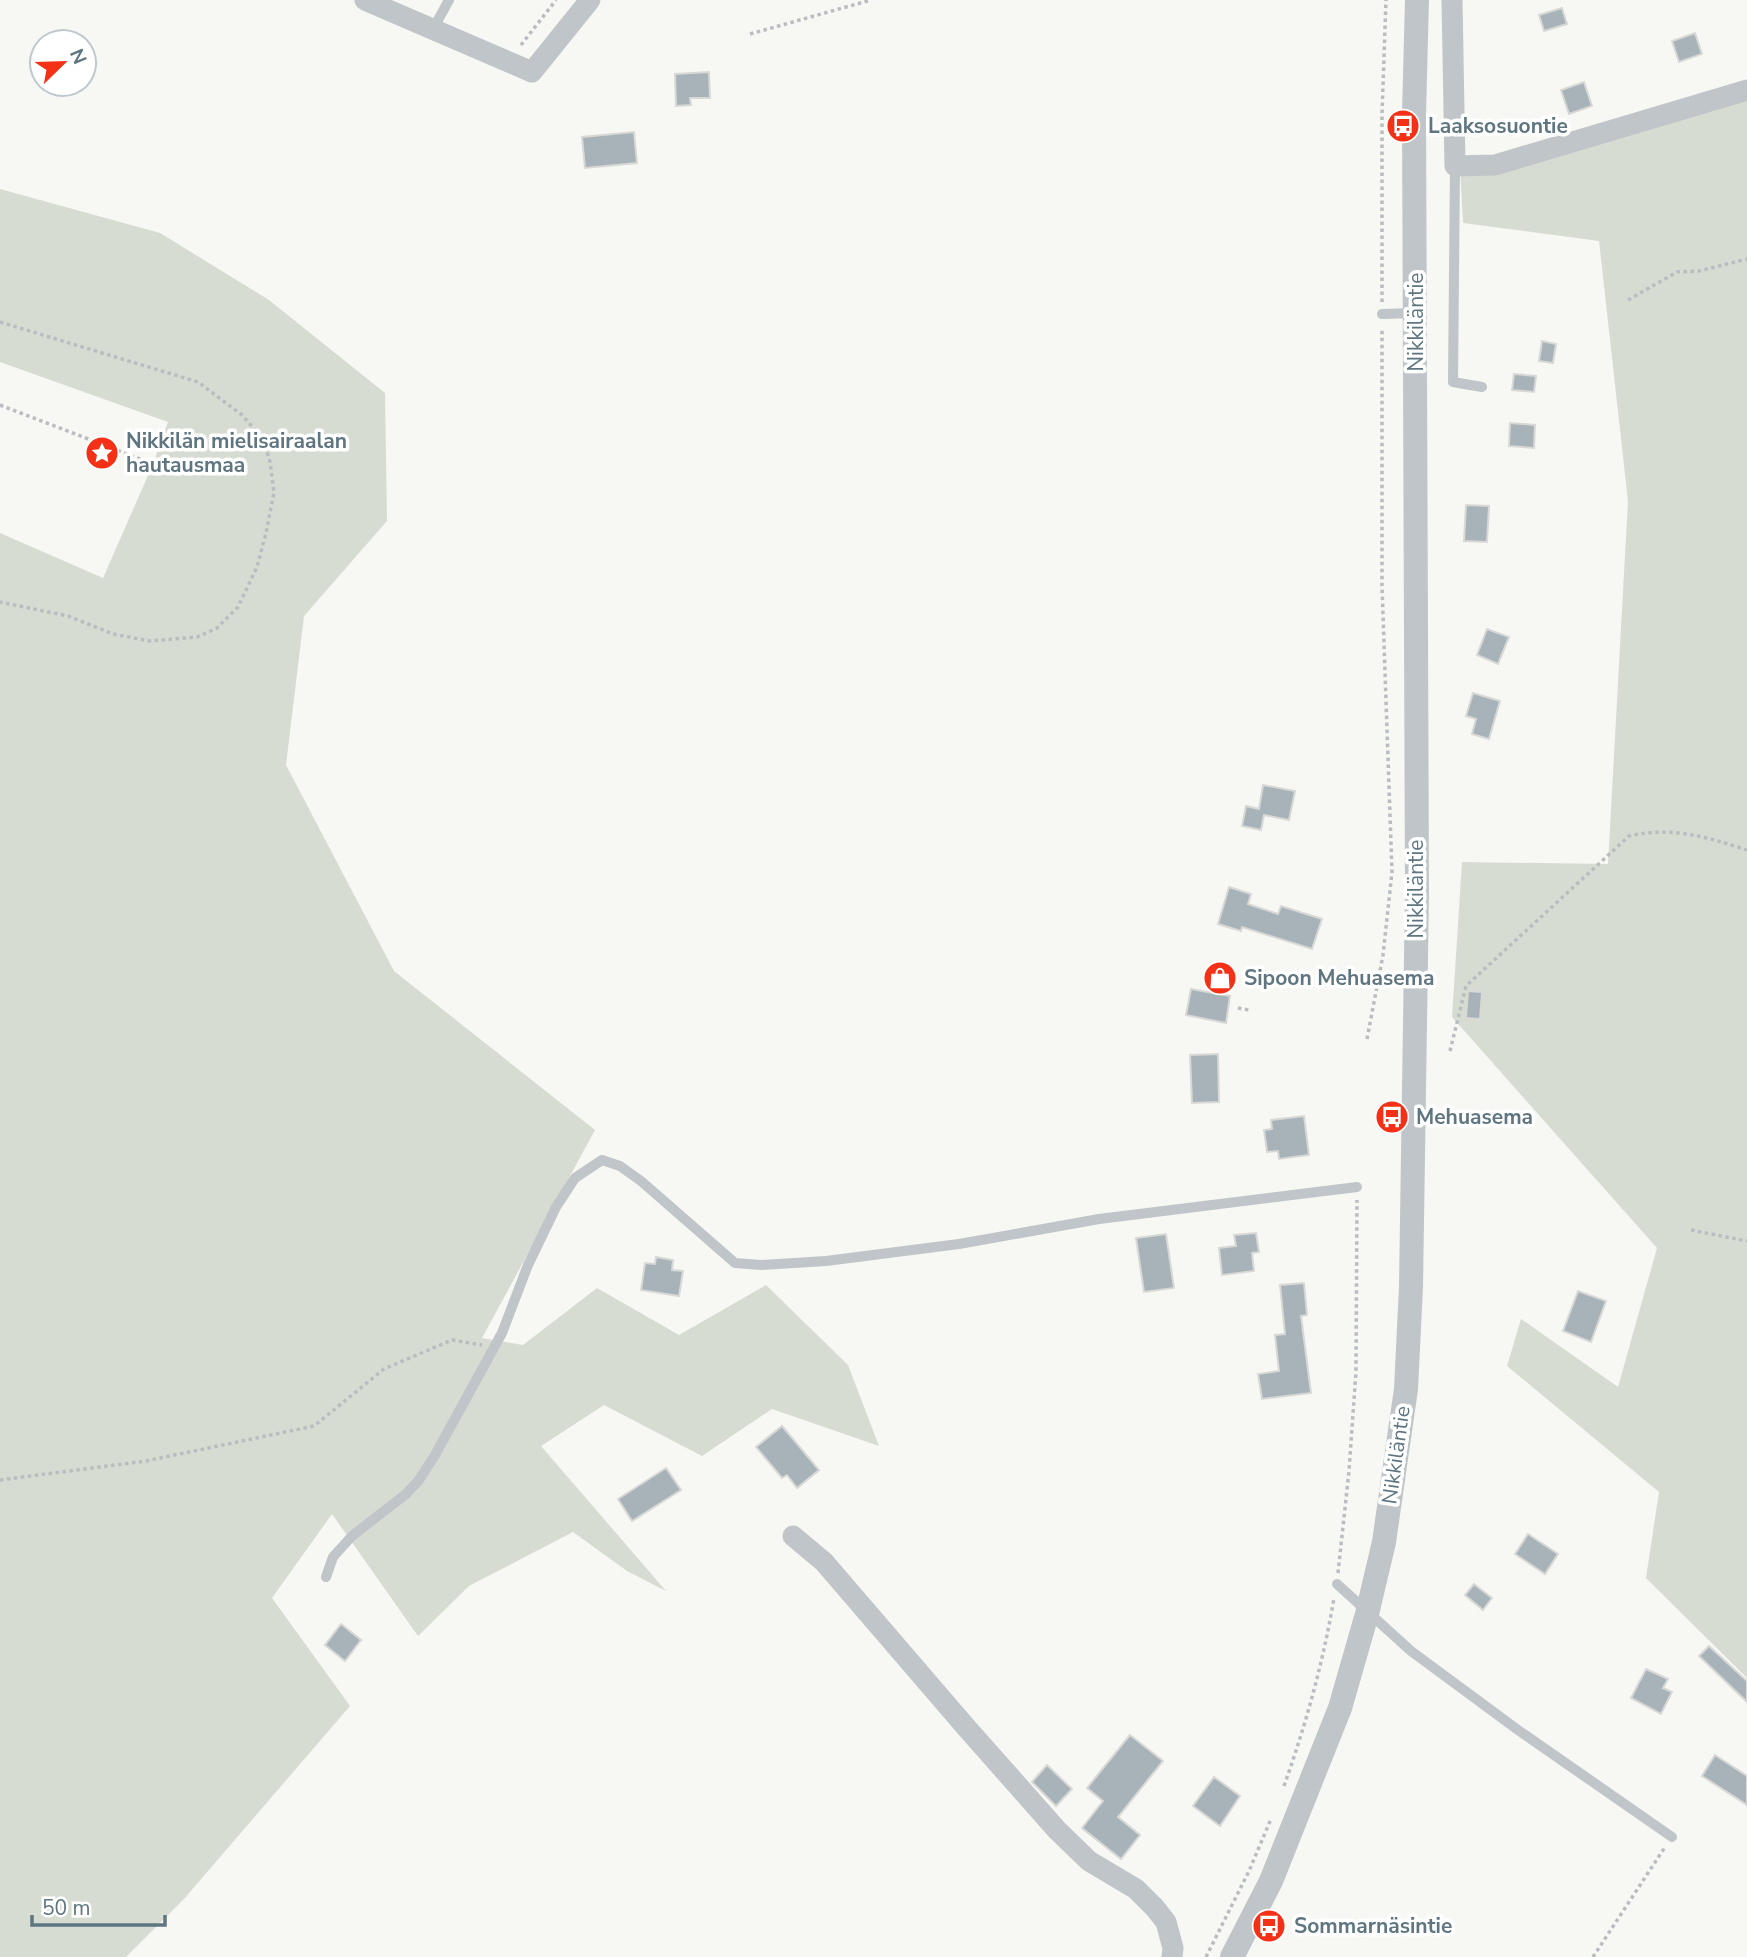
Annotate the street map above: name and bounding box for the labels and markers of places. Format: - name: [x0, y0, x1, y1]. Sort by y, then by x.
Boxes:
- bus stop icon: Laaksosuontie: [1384, 107, 1422, 145]
- place label: Laaksosuontie: [1428, 112, 1568, 140]
- place label: Nikkilän mielisairaalan hautausmaa: [126, 427, 347, 479]
- place icon: Nikkilän mielisairaalan hautausmaa: [83, 434, 121, 472]
- shop icon: Sipoon Mehuasema: [1201, 959, 1239, 997]
- place label: Sipoon Mehuasema: [1244, 964, 1434, 992]
- bus stop icon: Mehuasema: [1373, 1098, 1411, 1136]
- place label: Mehuasema: [1416, 1103, 1533, 1131]
- bus stop icon: Sommarnäsintie: [1250, 1907, 1288, 1945]
- place label: Sommarnäsintie: [1294, 1912, 1452, 1940]

